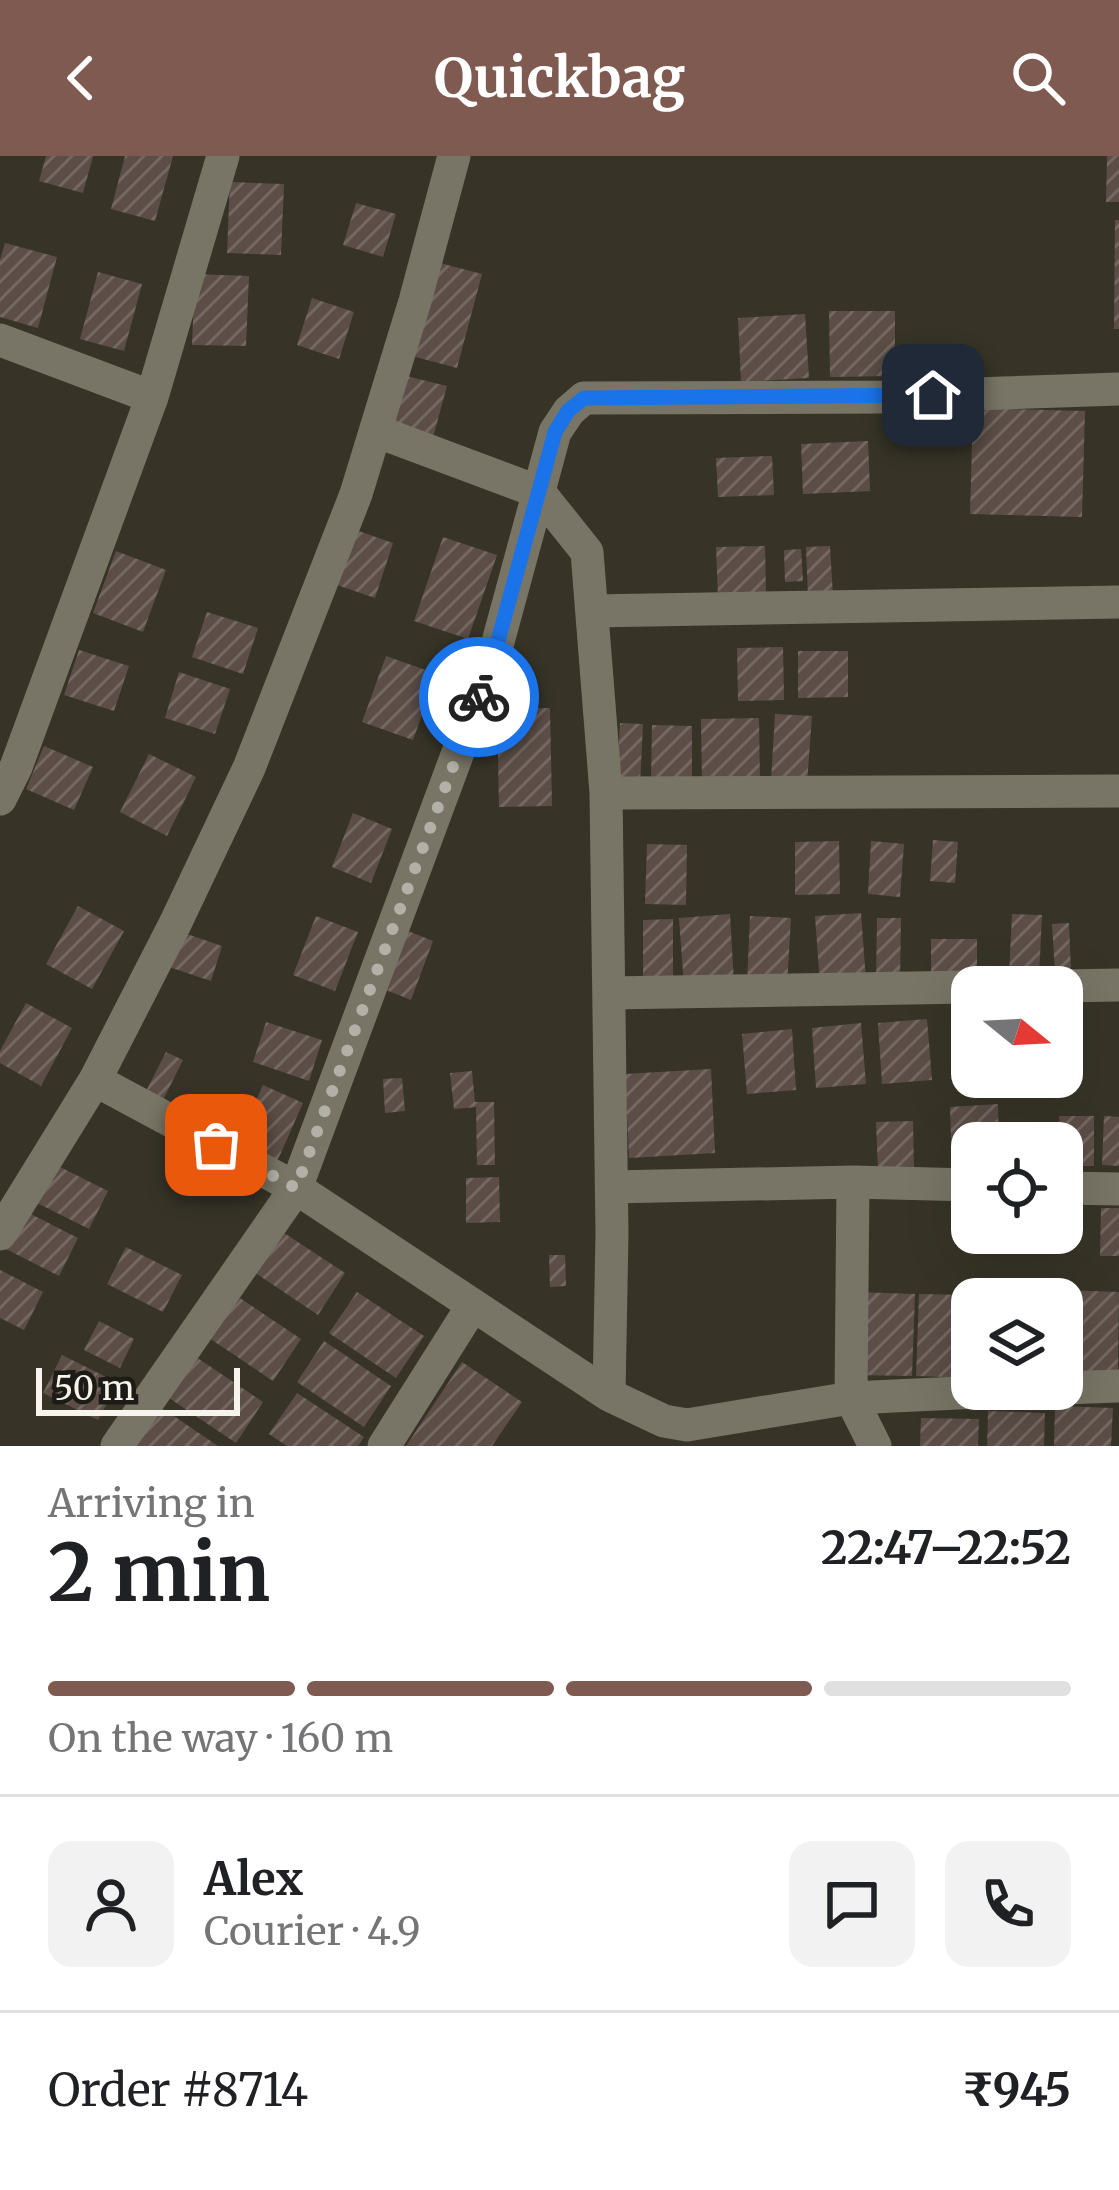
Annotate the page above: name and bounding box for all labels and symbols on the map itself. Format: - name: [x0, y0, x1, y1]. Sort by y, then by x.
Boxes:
- pin: [882, 344, 984, 446]
- courier: [419, 637, 539, 757]
- north arrow: [951, 966, 1083, 1098]
- pin: [165, 1094, 267, 1196]
- scale bar: [36, 1362, 240, 1415]

